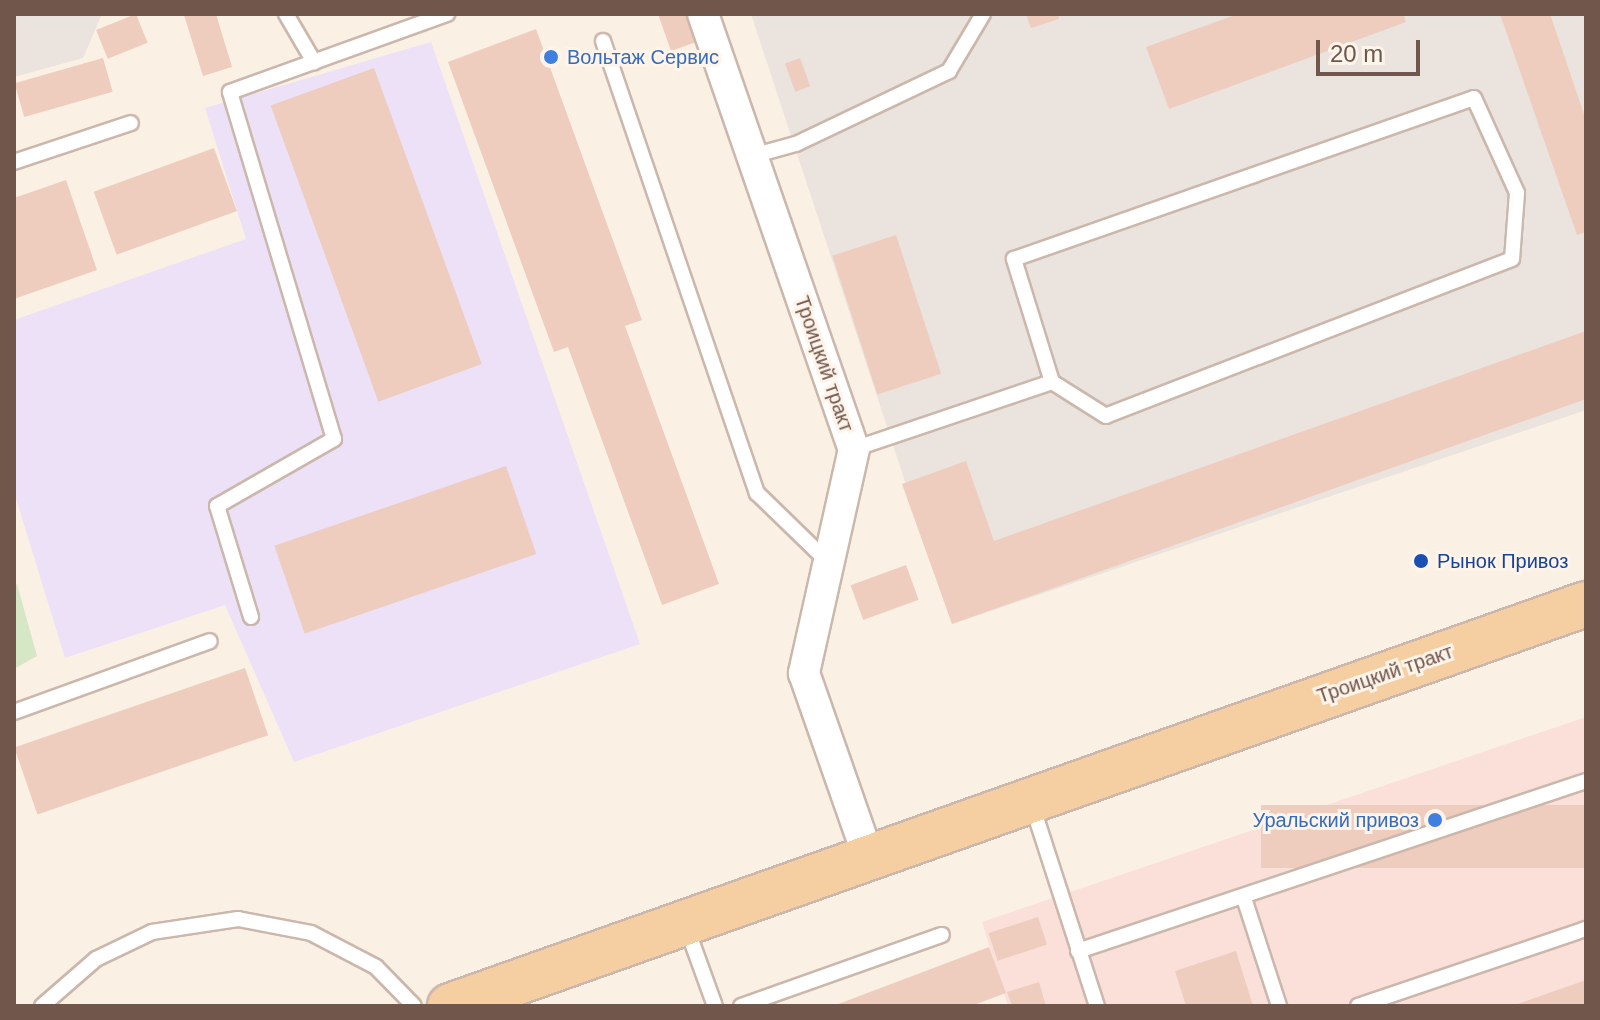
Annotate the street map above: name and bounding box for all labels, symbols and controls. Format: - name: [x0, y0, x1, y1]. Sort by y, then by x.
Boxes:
- scale bar: [1320, 24, 1424, 74]
- text: 20 m: [1330, 40, 1383, 67]
- place label: Вольтаж Сервис: [567, 45, 719, 69]
- marker: Вольтаж Сервис: [542, 48, 560, 66]
- street label: Троицкий тракт: [790, 293, 858, 435]
- place label: Рынок Привоз: [1437, 549, 1568, 573]
- marker: Рынок Привоз: [1412, 552, 1430, 570]
- street label: Троицкий тракт: [1314, 640, 1456, 708]
- place label: Уральский привоз: [1253, 808, 1419, 832]
- marker: Уральский привоз: [1426, 811, 1444, 829]

